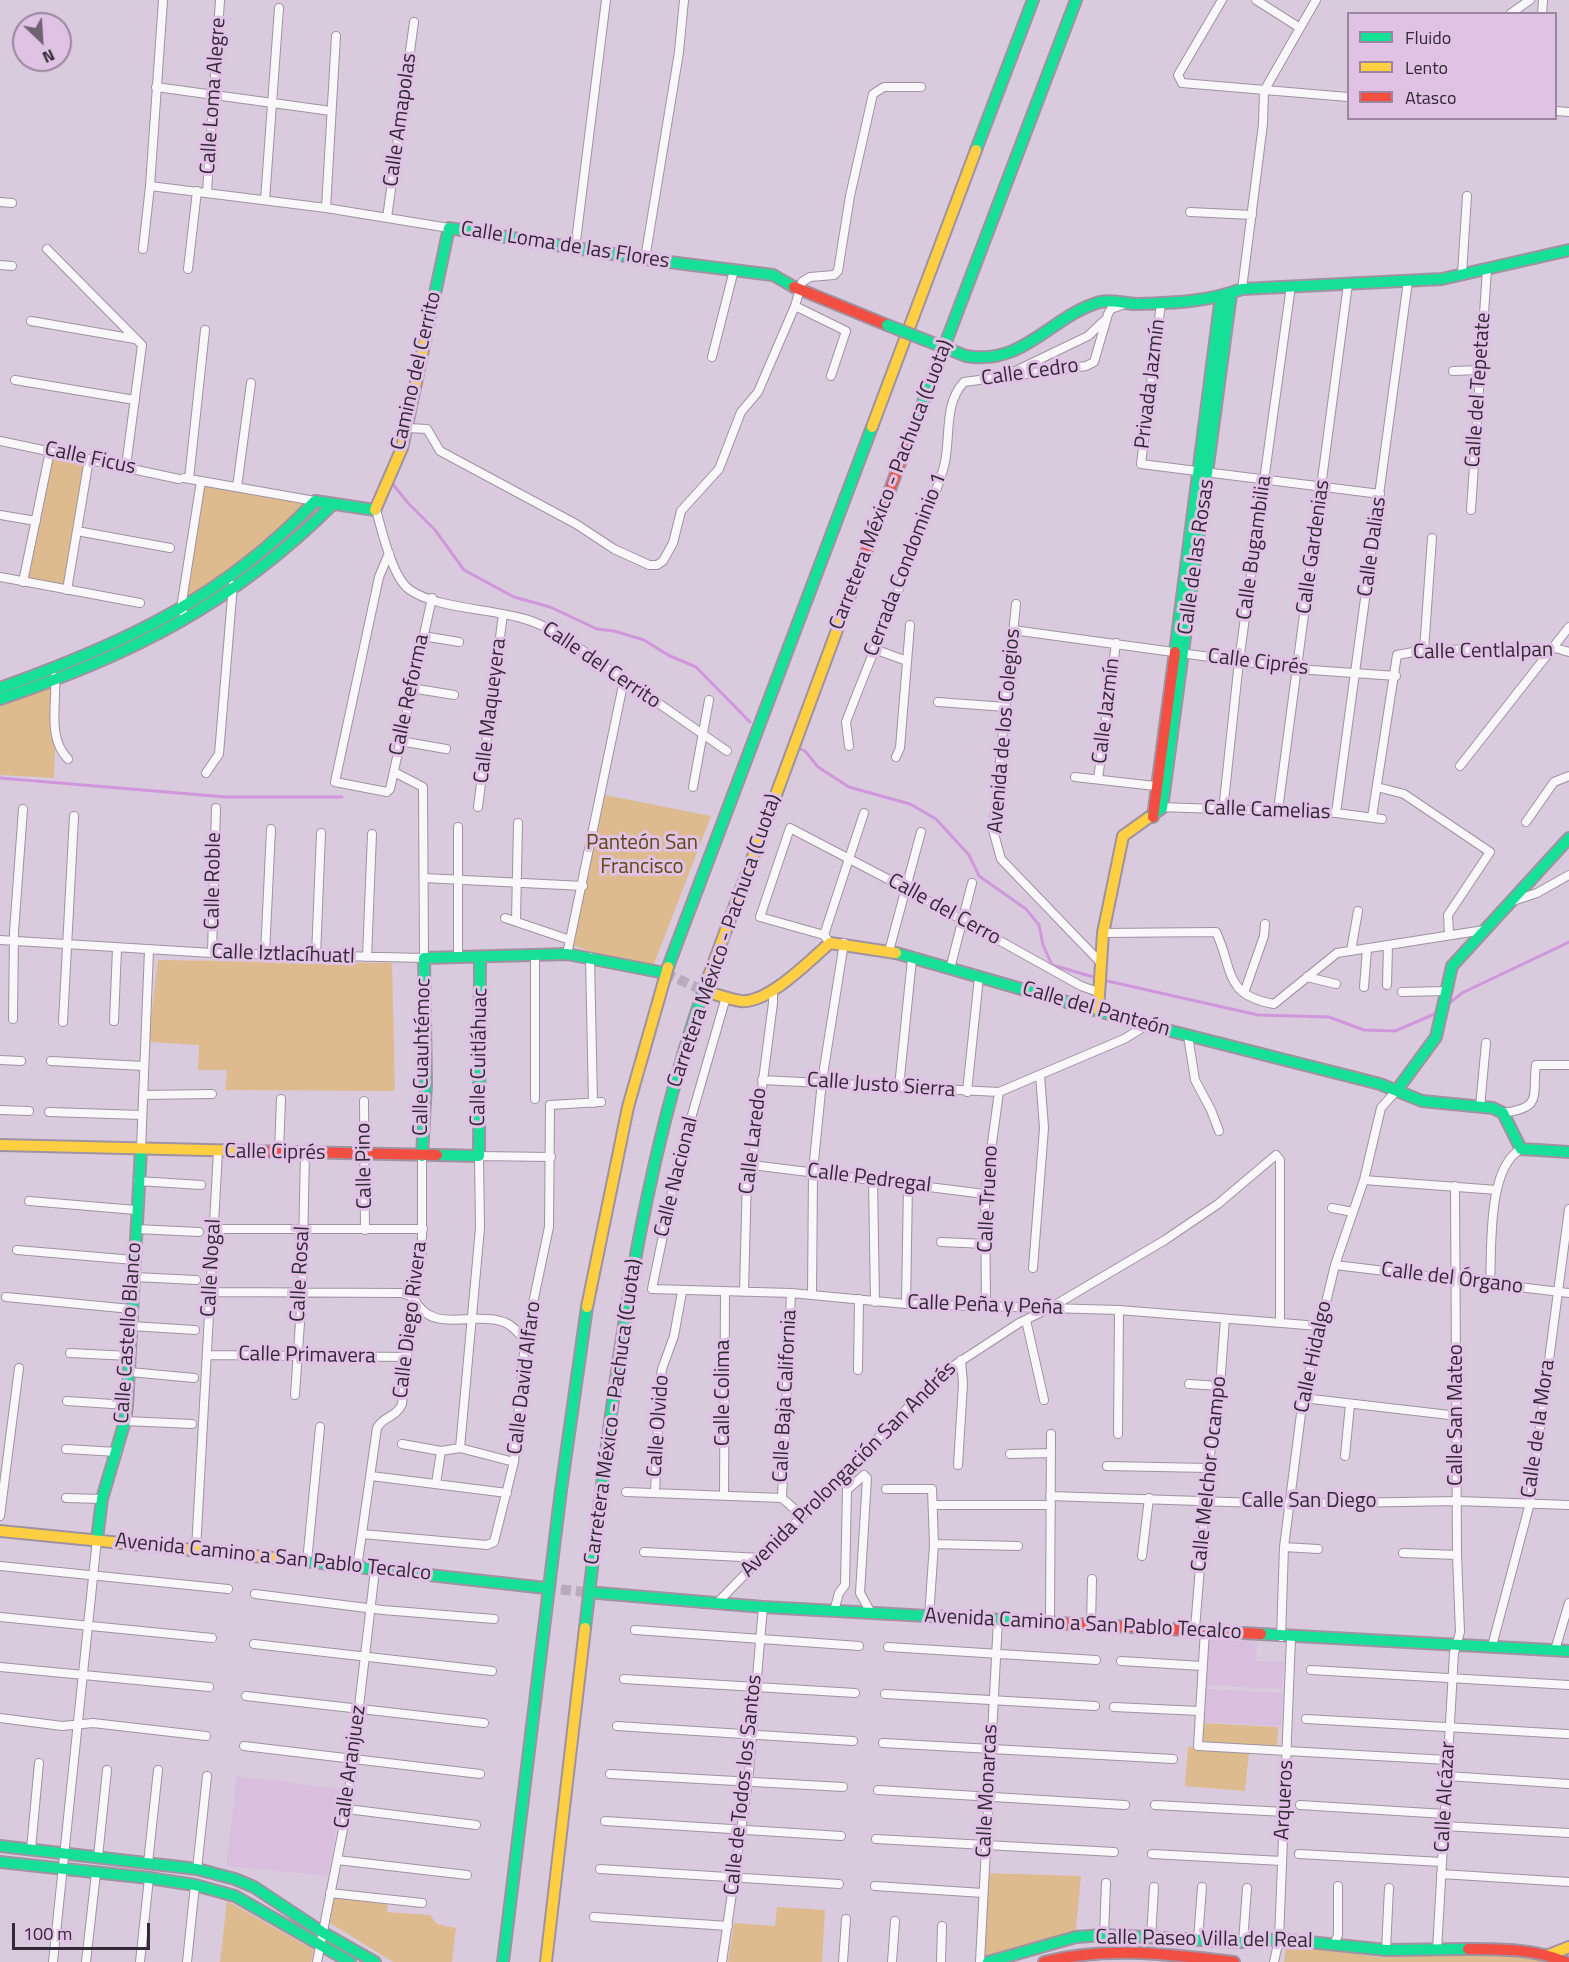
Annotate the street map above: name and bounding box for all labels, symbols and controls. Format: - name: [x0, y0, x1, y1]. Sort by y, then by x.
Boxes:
- north arrow: [12, 12, 72, 72]
- legend: [1347, 12, 1557, 120]
- street label: Calle Loma Alegre: [196, 17, 232, 175]
- text: Fluido: [1405, 24, 1451, 51]
- text: N: [39, 43, 59, 70]
- street label: Calle Amapolas: [379, 52, 423, 188]
- text: Lento: [1405, 54, 1448, 81]
- text: Atasco: [1405, 84, 1456, 111]
- street label: Calle Loma de las Flores: [459, 217, 671, 275]
- street label: Camino del Cerrito: [387, 289, 447, 453]
- street label: Calle del Tepetate: [1461, 312, 1497, 468]
- street label: Privada Jazmín: [1131, 318, 1171, 450]
- street label: Carretera México - Pachuca (Cuota): [825, 336, 959, 634]
- street label: Calle Cedro: [980, 354, 1080, 392]
- street label: Calle Ficus: [42, 437, 138, 481]
- street label: Cerrada Condominio 1: [859, 470, 953, 660]
- street label: Calle Bugambilia: [1232, 474, 1278, 622]
- street label: Calle de las Rosas: [1174, 478, 1220, 636]
- street label: Calle Gardenias: [1292, 478, 1336, 616]
- street label: Calle Dalias: [1354, 495, 1392, 599]
- street label: Calle del Cerrito: [537, 617, 665, 715]
- street label: Avenida de los Colegios: [983, 628, 1027, 834]
- street label: Calle Reforma: [385, 632, 435, 758]
- street label: Calle Maqueyera: [470, 637, 512, 785]
- street label: Calle Centlalpan: [1413, 638, 1553, 666]
- street label: Calle Ciprés: [1206, 644, 1310, 682]
- street label: Calle Jazmín: [1088, 657, 1126, 765]
- street label: Carretera México - Pachuca (Cuota): [663, 791, 787, 1091]
- street label: Calle Camelias: [1203, 796, 1331, 826]
- park label: Panteón San Francisco: [586, 831, 698, 881]
- street label: Calle Roble: [201, 832, 227, 930]
- street label: Calle del Cerro: [883, 869, 1005, 951]
- street label: Calle Iztlacíhuatl: [211, 940, 355, 970]
- street label: Calle del Panteón: [1019, 977, 1173, 1043]
- street label: Calle Cuauhtémoc: [409, 978, 437, 1136]
- street label: Calle Cuitláhuac: [466, 987, 494, 1127]
- street label: Calle Justo Sierra: [806, 1068, 956, 1104]
- street label: Calle Laredo: [735, 1086, 773, 1196]
- street label: Calle Nacional: [650, 1114, 704, 1240]
- street label: Calle Pino: [352, 1123, 378, 1209]
- street label: Calle Ciprés: [224, 1140, 326, 1166]
- street label: Calle Trueno: [974, 1145, 1004, 1253]
- street label: Calle Pedregal: [806, 1159, 932, 1199]
- street label: Calle Nogal: [197, 1218, 227, 1318]
- street label: Calle Rosal: [286, 1225, 316, 1323]
- street label: Calle Diego Rivera: [389, 1240, 433, 1400]
- street label: Calle Castello Blanco: [110, 1242, 148, 1424]
- street label: Carretera México - Pachuca (Cuota): [580, 1257, 648, 1567]
- street label: Calle del Órgano: [1380, 1258, 1524, 1300]
- street label: Calle Peña y Peña: [907, 1291, 1063, 1321]
- street label: Calle Hidalgo: [1290, 1299, 1338, 1415]
- street label: Calle David Alfaro: [503, 1300, 547, 1456]
- street label: Calle Baja California: [769, 1309, 803, 1483]
- street label: Calle Colima: [711, 1340, 737, 1446]
- street label: Calle Primavera: [238, 1342, 376, 1370]
- street label: Calle San Mateo: [1444, 1344, 1470, 1486]
- street label: Avenida Prolongación San Andrés: [736, 1357, 962, 1583]
- street label: Calle de la Mora: [1517, 1358, 1561, 1500]
- street label: Calle Olvido: [643, 1374, 675, 1478]
- street label: Calle Melchor Ocampo: [1187, 1375, 1233, 1573]
- street label: Calle San Diego: [1241, 1489, 1377, 1515]
- street label: Avenida Camino a San Pablo Tecalco: [114, 1529, 432, 1587]
- street label: Avenida Camino a San Pablo Tecalco: [924, 1604, 1242, 1646]
- street label: Calle de Todos los Santos: [720, 1673, 768, 1897]
- street label: Calle Aranjuez: [330, 1704, 372, 1830]
- street label: Calle Monarcas: [972, 1724, 1004, 1858]
- street label: Calle Alcázar: [1431, 1741, 1461, 1853]
- street label: Arqueros: [1270, 1759, 1300, 1841]
- scale bar: [15, 1911, 153, 1949]
- text: 100 m: [23, 1920, 72, 1947]
- street label: Calle Paseo Villa del Real: [1095, 1926, 1313, 1954]

